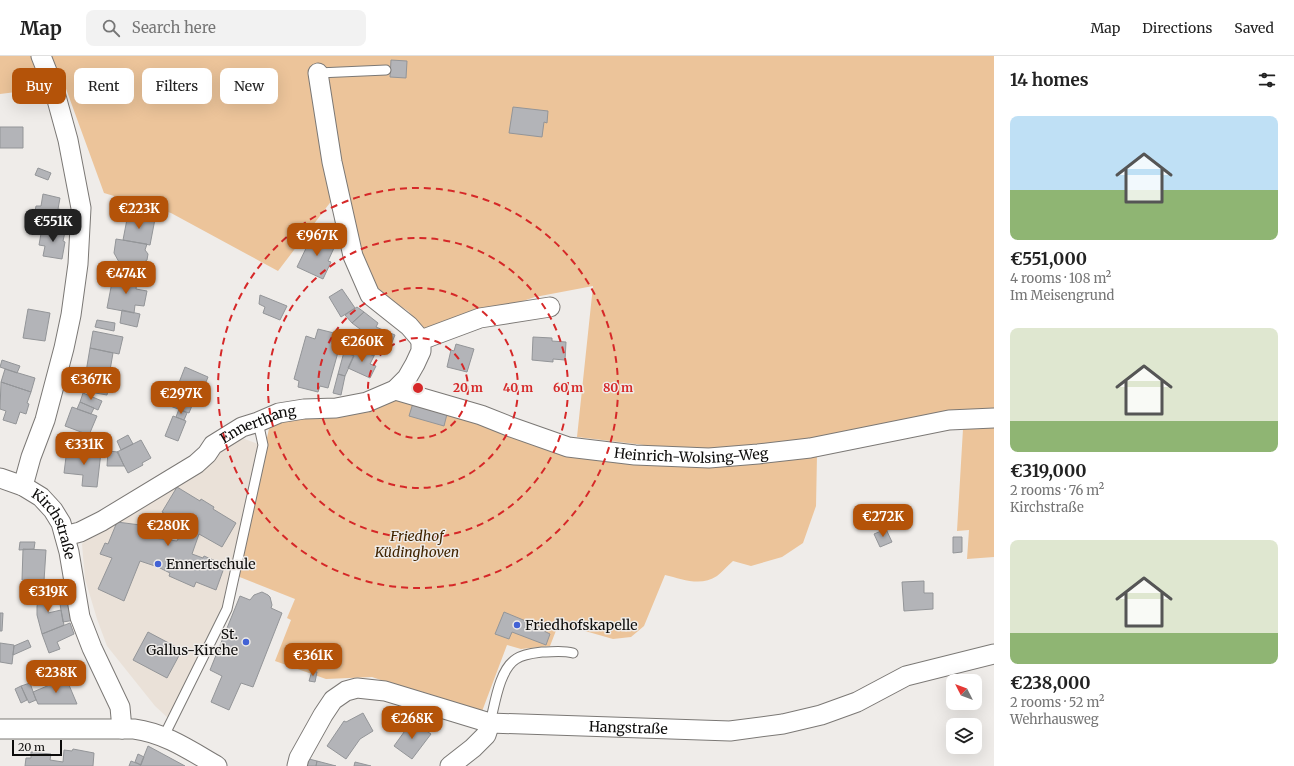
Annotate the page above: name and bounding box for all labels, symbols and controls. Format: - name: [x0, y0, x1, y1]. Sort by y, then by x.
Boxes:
- search box: [86, 10, 366, 46]
- text: Map: [20, 16, 62, 40]
- icon: search: [100, 17, 122, 39]
- text: Search here: [132, 18, 216, 37]
- text: Map: [1090, 19, 1120, 37]
- text: Directions: [1142, 19, 1212, 37]
- text: Saved: [1234, 19, 1274, 37]
- chip: Buy: [12, 68, 66, 104]
- chip: Rent: [74, 68, 134, 104]
- chip: Filters: [142, 68, 212, 104]
- chip: New: [220, 68, 278, 104]
- text: 14 homes: [1010, 69, 1088, 91]
- icon: filters: [1256, 69, 1278, 91]
- icon: home: [1108, 142, 1180, 214]
- pin: €223K: [111, 196, 167, 230]
- text: €223K: [118, 200, 160, 217]
- pin: €551K: [25, 209, 81, 243]
- text: €551K: [33, 213, 73, 230]
- pin: €967K: [289, 223, 345, 257]
- text: €967K: [296, 227, 338, 244]
- text: €551,000: [1010, 248, 1087, 270]
- pin: €474K: [98, 261, 154, 295]
- text: €474K: [106, 265, 146, 282]
- text: 4 rooms · 108 m²: [1010, 270, 1111, 287]
- text: Im Meisengrund: [1010, 287, 1114, 304]
- pin: €260K: [334, 329, 390, 363]
- text: €260K: [340, 333, 384, 350]
- icon: home: [1108, 354, 1180, 426]
- pin: €367K: [63, 367, 119, 401]
- text: €367K: [70, 371, 112, 388]
- text: 20 m: [453, 380, 483, 395]
- text: 40 m: [503, 380, 533, 395]
- text: 60 m: [553, 380, 583, 395]
- text: 80 m: [603, 380, 633, 395]
- pin: €297K: [153, 381, 209, 415]
- centre of rings: [411, 381, 425, 395]
- text: €297K: [160, 385, 202, 402]
- street label: Ennerthang: [217, 401, 298, 447]
- pin: €331K: [56, 432, 112, 466]
- text: €331K: [64, 436, 104, 453]
- street label: Heinrich-Wolsing-Weg: [613, 444, 770, 467]
- text: €319,000: [1010, 460, 1087, 482]
- text: 2 rooms · 76 m²: [1010, 482, 1104, 499]
- street label: Kirchstraße: [28, 485, 79, 561]
- text: Kirchstraße: [1010, 499, 1084, 516]
- pin: €272K: [855, 504, 911, 538]
- text: €272K: [862, 508, 904, 525]
- pin: €280K: [140, 513, 196, 547]
- text: €280K: [146, 517, 190, 534]
- park label: Friedhof Küdinghoven: [374, 527, 459, 561]
- place label: Ennertschule: [166, 555, 256, 573]
- marker: Ennertschule: [153, 559, 163, 569]
- icon: home: [1108, 566, 1180, 638]
- pin: €319K: [20, 579, 76, 613]
- text: €319K: [28, 583, 68, 600]
- place label: Friedhofskapelle: [525, 616, 638, 634]
- marker: Friedhofskapelle: [512, 620, 522, 630]
- place label: St. Gallus-Kirche: [146, 625, 238, 659]
- marker: St. Gallus-Kirche: [241, 637, 251, 647]
- pin: €361K: [285, 643, 341, 677]
- text: €361K: [293, 647, 333, 664]
- pin: €238K: [28, 660, 84, 694]
- text: €238K: [35, 664, 77, 681]
- text: €238,000: [1010, 672, 1091, 694]
- north arrow: [946, 674, 982, 710]
- map controls: [946, 674, 982, 754]
- text: 2 rooms · 52 m²: [1010, 694, 1104, 711]
- pin: €268K: [384, 706, 440, 740]
- text: €268K: [391, 710, 433, 727]
- text: Wehrhausweg: [1010, 711, 1099, 728]
- street label: Hangstraße: [589, 717, 668, 738]
- button: layers: [946, 718, 982, 754]
- scale bar: [12, 738, 62, 757]
- text: 20 m: [18, 740, 45, 754]

